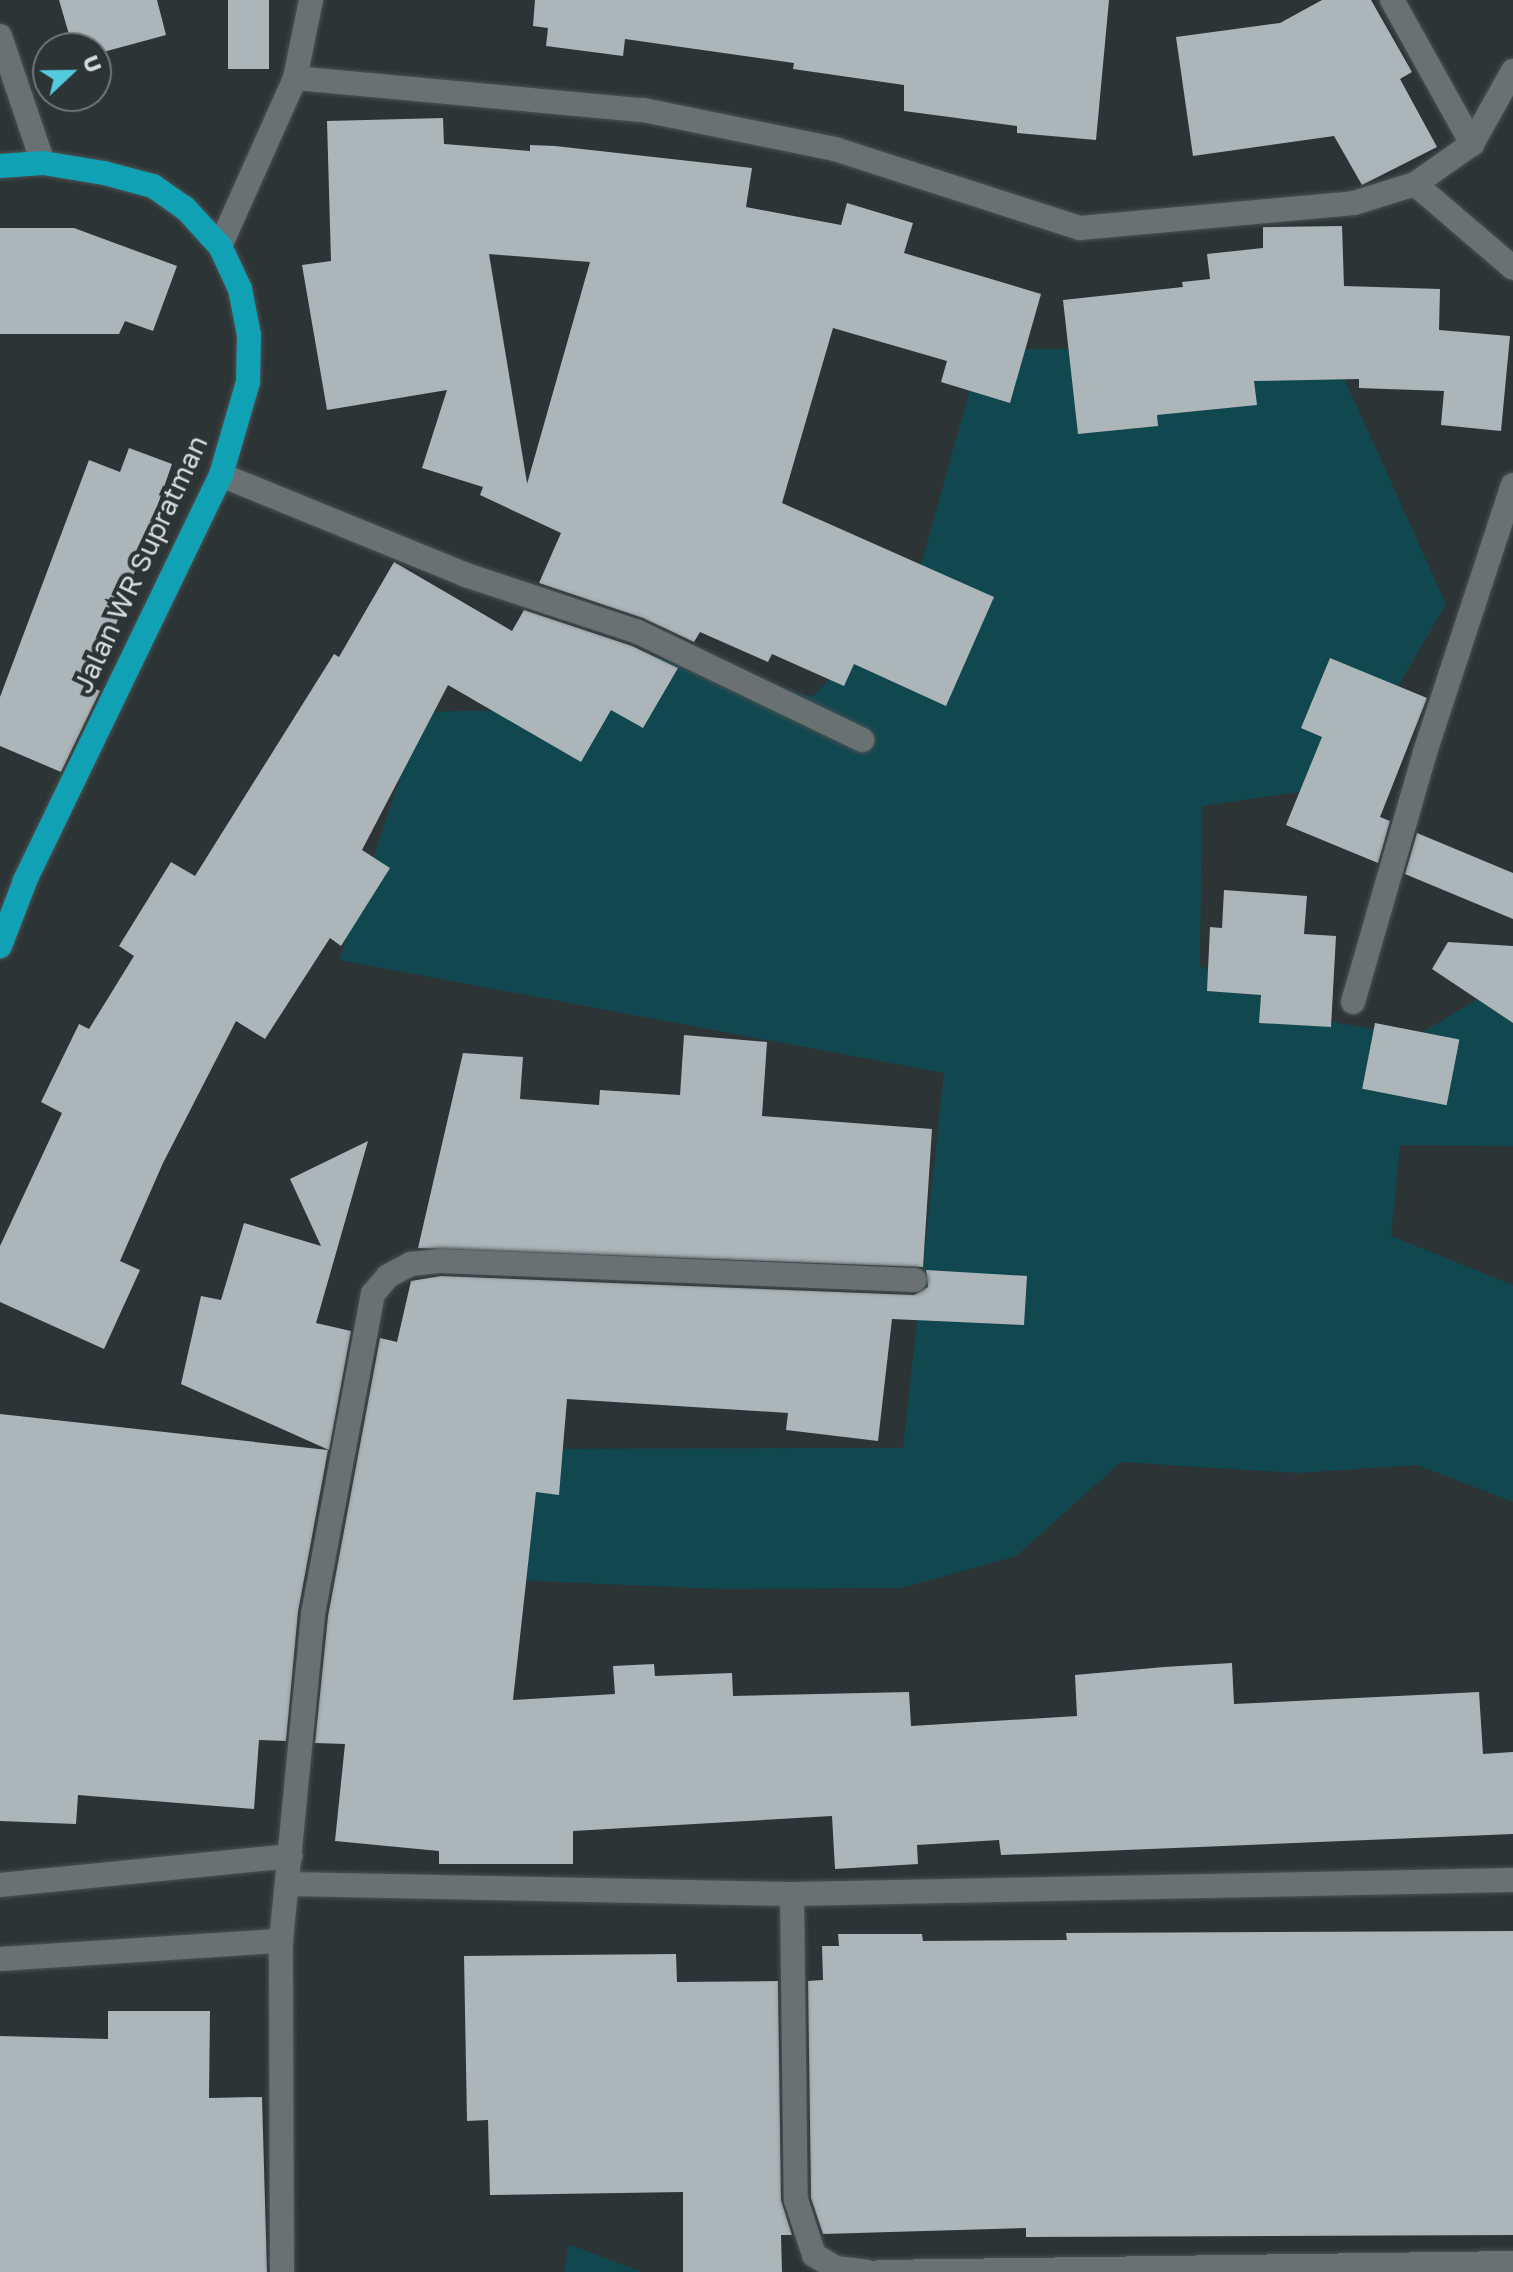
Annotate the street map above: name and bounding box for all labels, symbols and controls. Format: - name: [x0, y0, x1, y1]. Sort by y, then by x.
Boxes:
- north arrow: [32, 32, 112, 112]
- text: U: [77, 51, 108, 76]
- street label: Jalan WR Supratman: [65, 430, 215, 698]

